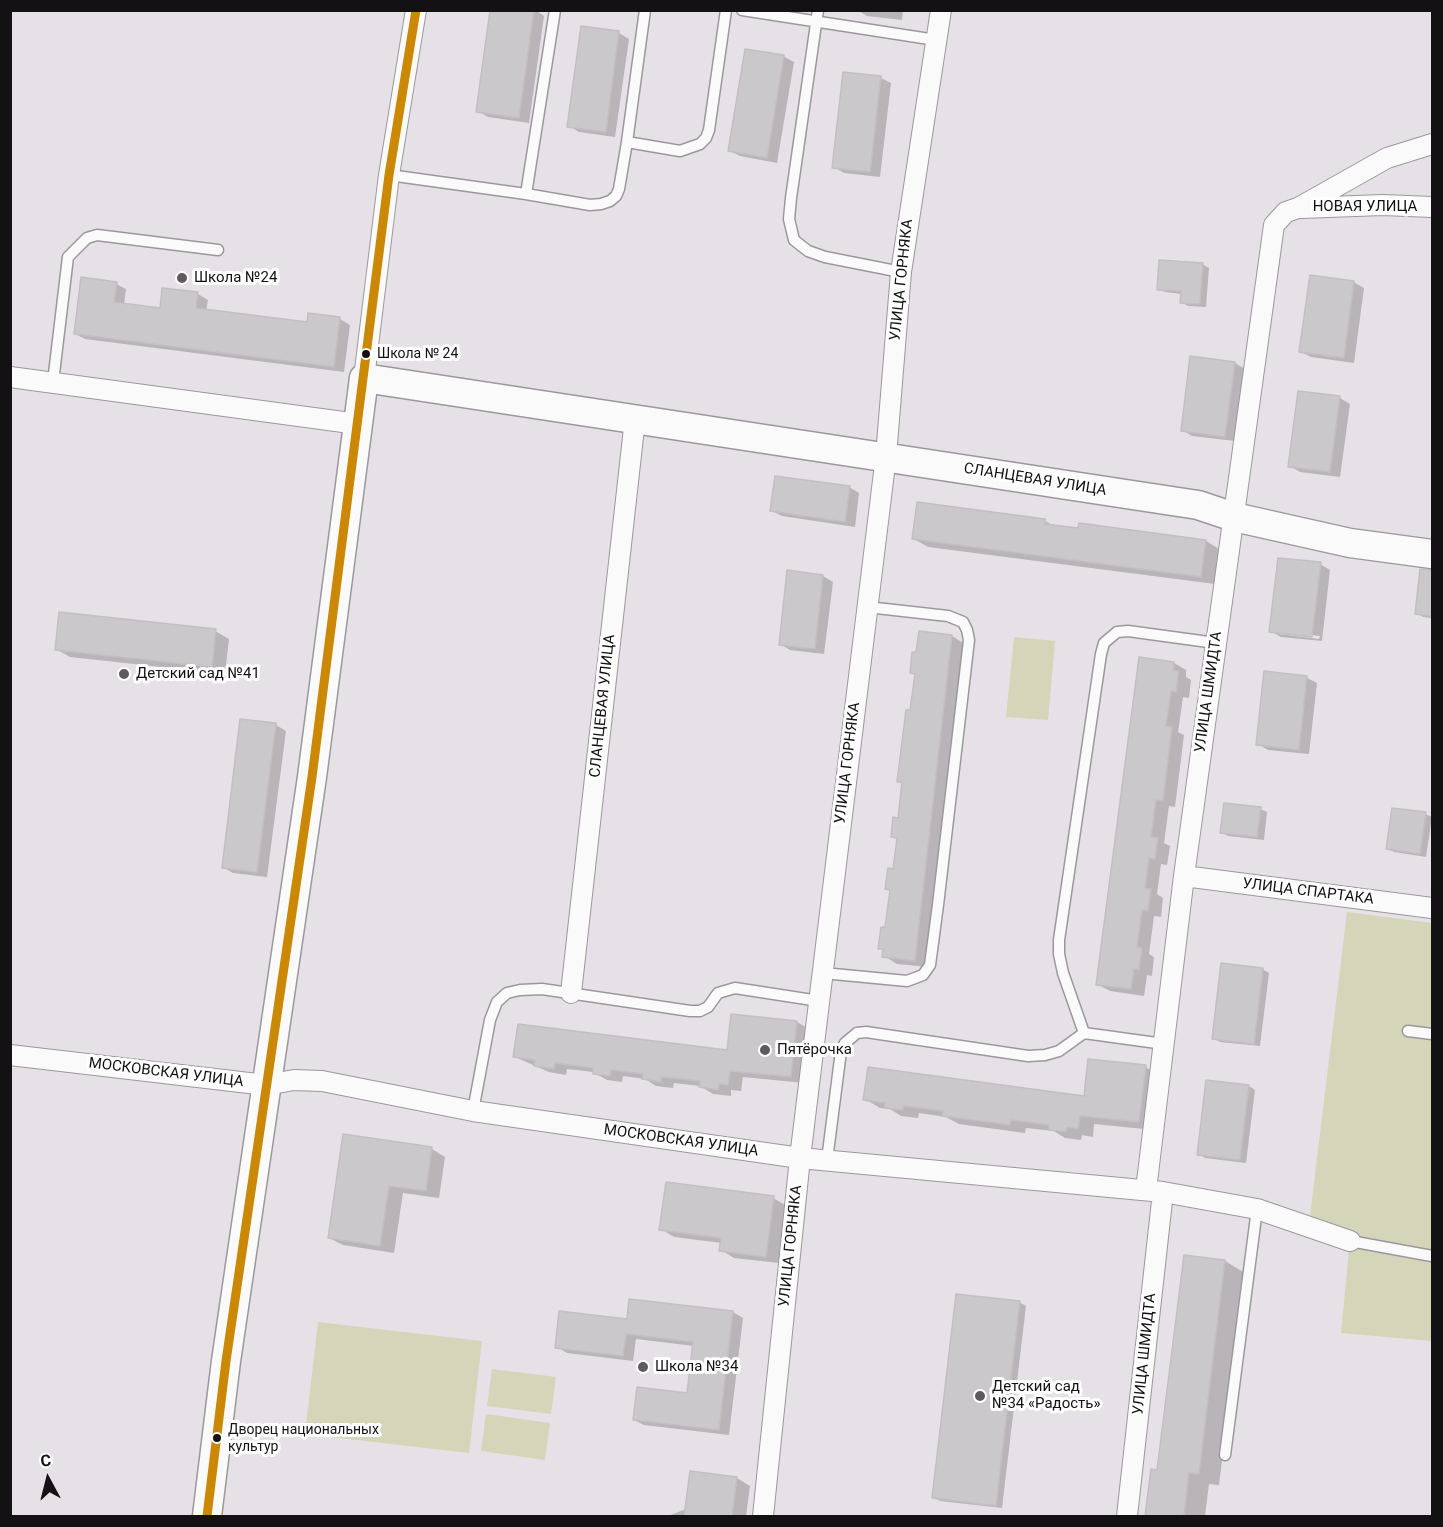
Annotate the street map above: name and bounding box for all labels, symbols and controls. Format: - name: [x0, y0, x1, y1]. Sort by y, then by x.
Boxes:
- street label: НОВАЯ УЛИЦА: [1313, 198, 1417, 216]
- street label: УЛИЦА ГОРНЯКА: [887, 218, 917, 342]
- place label: Школа №24: [194, 269, 277, 287]
- marker: Школа №24: [175, 271, 189, 285]
- place label: Школа № 24: [377, 346, 458, 362]
- marker: Школа № 24: [360, 348, 372, 360]
- street label: СЛАНЦЕВАЯ УЛИЦА: [962, 460, 1108, 500]
- street label: УЛИЦА ШМИДТА: [1192, 630, 1226, 754]
- street label: СЛАНЦЕВАЯ УЛИЦА: [587, 633, 619, 779]
- place label: Детский сад №41: [136, 665, 260, 683]
- marker: Детский сад №41: [117, 667, 131, 681]
- street label: УЛИЦА ГОРНЯКА: [832, 701, 864, 825]
- street label: УЛИЦА СПАРТАКА: [1241, 875, 1375, 909]
- place label: Пятёрочка: [777, 1041, 852, 1059]
- marker: Пятёрочка: [758, 1043, 772, 1057]
- street label: МОСКОВСКАЯ УЛИЦА: [88, 1055, 244, 1091]
- street label: МОСКОВСКАЯ УЛИЦА: [603, 1121, 759, 1161]
- street label: УЛИЦА ГОРНЯКА: [776, 1184, 806, 1308]
- street label: УЛИЦА ШМИДТА: [1130, 1292, 1160, 1416]
- place label: Школа №34: [655, 1358, 738, 1376]
- marker: Школа №34: [636, 1360, 650, 1374]
- place label: Детский сад №34 «Радость»: [992, 1378, 1100, 1413]
- marker: Детский сад №34 «Радость»: [973, 1389, 987, 1403]
- place label: Дворец национальных культур: [228, 1422, 379, 1454]
- marker: Дворец национальных культур: [211, 1432, 223, 1444]
- north arrow: [18, 1449, 78, 1509]
- text: С: [39, 1451, 52, 1471]

